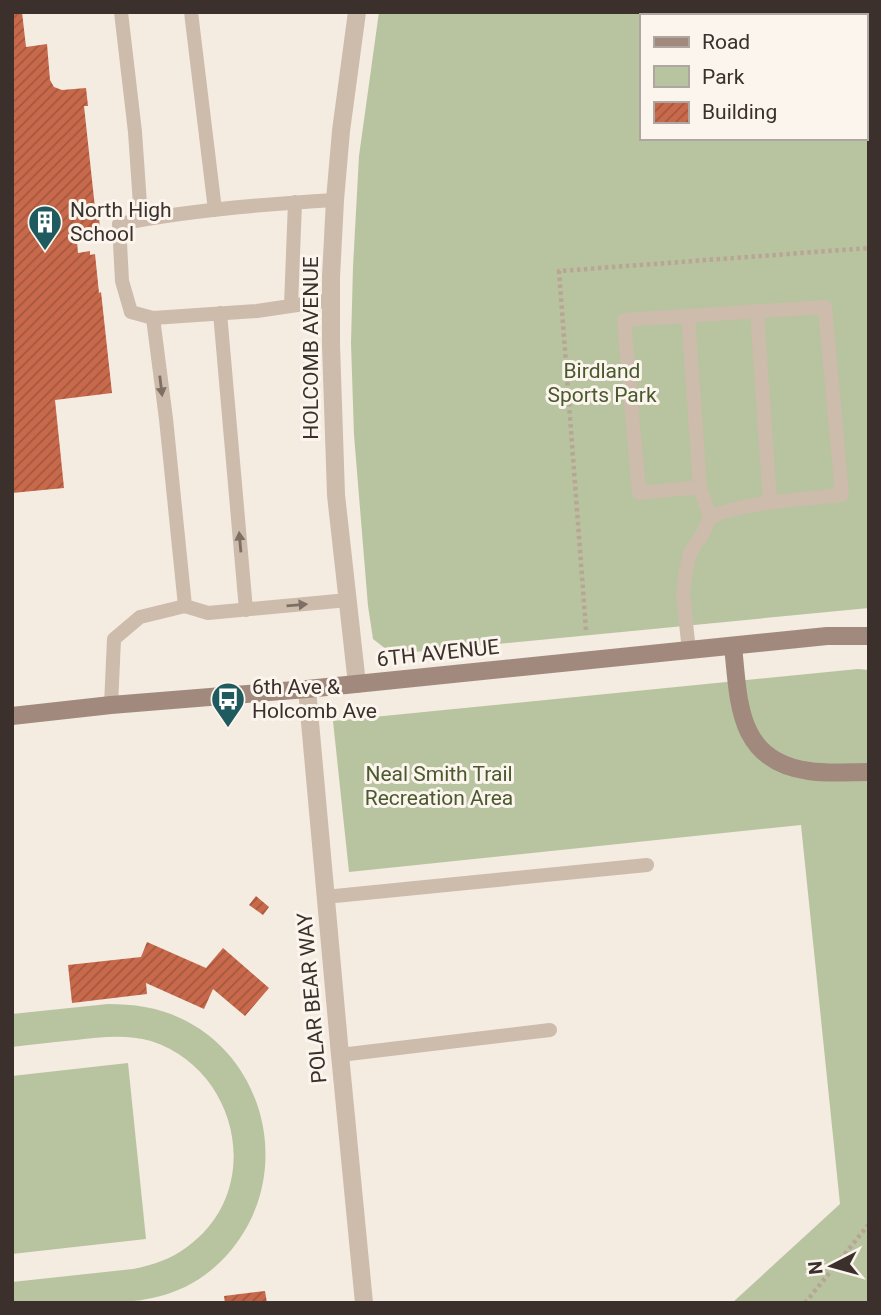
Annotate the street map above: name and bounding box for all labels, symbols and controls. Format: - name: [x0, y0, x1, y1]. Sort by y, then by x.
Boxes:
- legend: [640, 14, 867, 140]
- text: Road: [702, 30, 750, 54]
- text: Park: [702, 65, 745, 89]
- text: Building: [702, 100, 777, 124]
- place label: North High School: [70, 198, 172, 246]
- building icon: North High School: [26, 203, 64, 252]
- street label: HOLCOMB AVENUE: [299, 256, 323, 440]
- park label: Birdland Sports Park: [547, 359, 657, 407]
- one-way arrow: [156, 375, 167, 397]
- one-way arrow: [234, 531, 245, 553]
- one-way arrow: [286, 599, 308, 610]
- street label: 6TH AVENUE: [375, 635, 501, 671]
- place label: 6th Ave & Holcomb Ave: [252, 675, 377, 723]
- bus stop icon: 6th Ave & Holcomb Ave: [209, 680, 247, 729]
- park label: Neal Smith Trail Recreation Area: [365, 762, 513, 810]
- street label: POLAR BEAR WAY: [293, 911, 331, 1084]
- north arrow: [797, 1231, 867, 1301]
- text: N: [803, 1260, 828, 1276]

